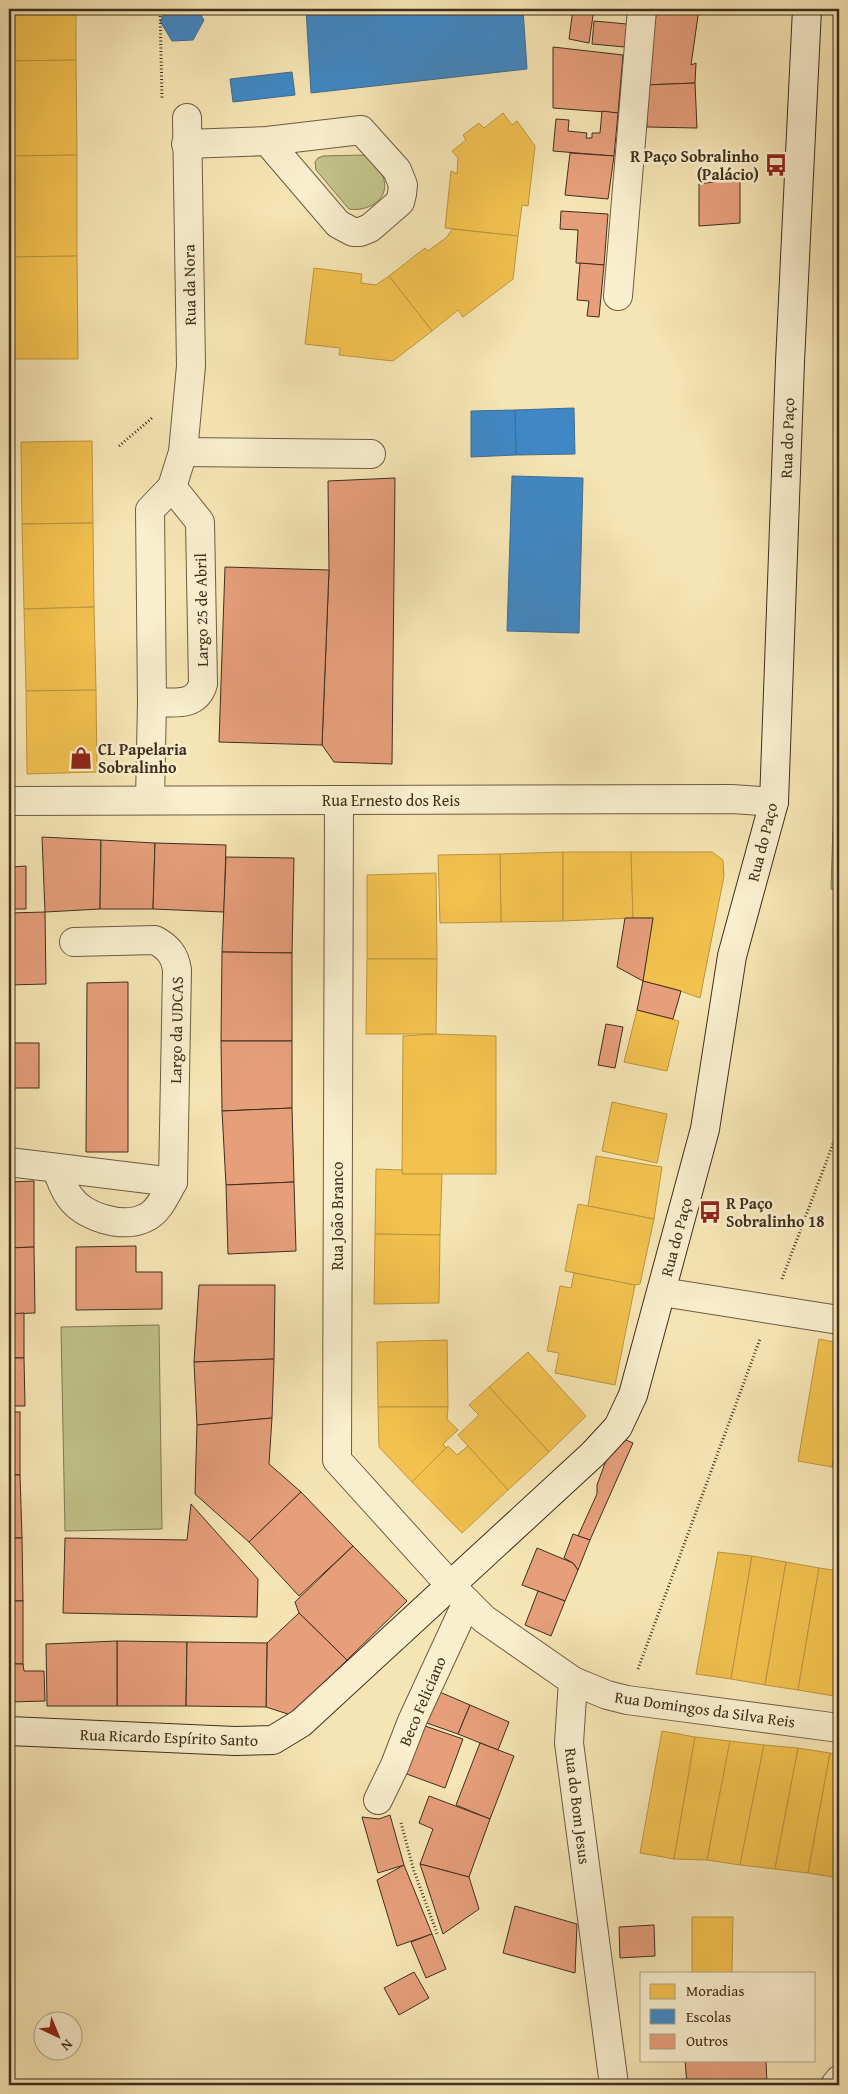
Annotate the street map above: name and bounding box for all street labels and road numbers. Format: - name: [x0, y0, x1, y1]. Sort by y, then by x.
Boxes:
- street label: Rua da Nora: [176, 244, 202, 326]
- street label: Rua do Paço: [774, 397, 800, 479]
- street label: Largo 25 de Abril: [188, 552, 214, 667]
- street label: Rua Ernesto dos Reis: [322, 788, 460, 812]
- street label: Rua do Paço: [741, 800, 783, 884]
- street label: Largo da UDCAS: [163, 976, 189, 1084]
- street label: Rua João Branco: [325, 1162, 349, 1270]
- street label: Rua do Paço: [654, 1195, 698, 1279]
- street label: Beco Feliciano: [392, 1652, 452, 1750]
- street label: Rua Domingos da Silva Reis: [613, 1684, 797, 1734]
- street label: Rua Ricardo Espírito Santo: [80, 1722, 258, 1752]
- street label: Rua do Bom Jesus: [559, 1747, 597, 1865]

